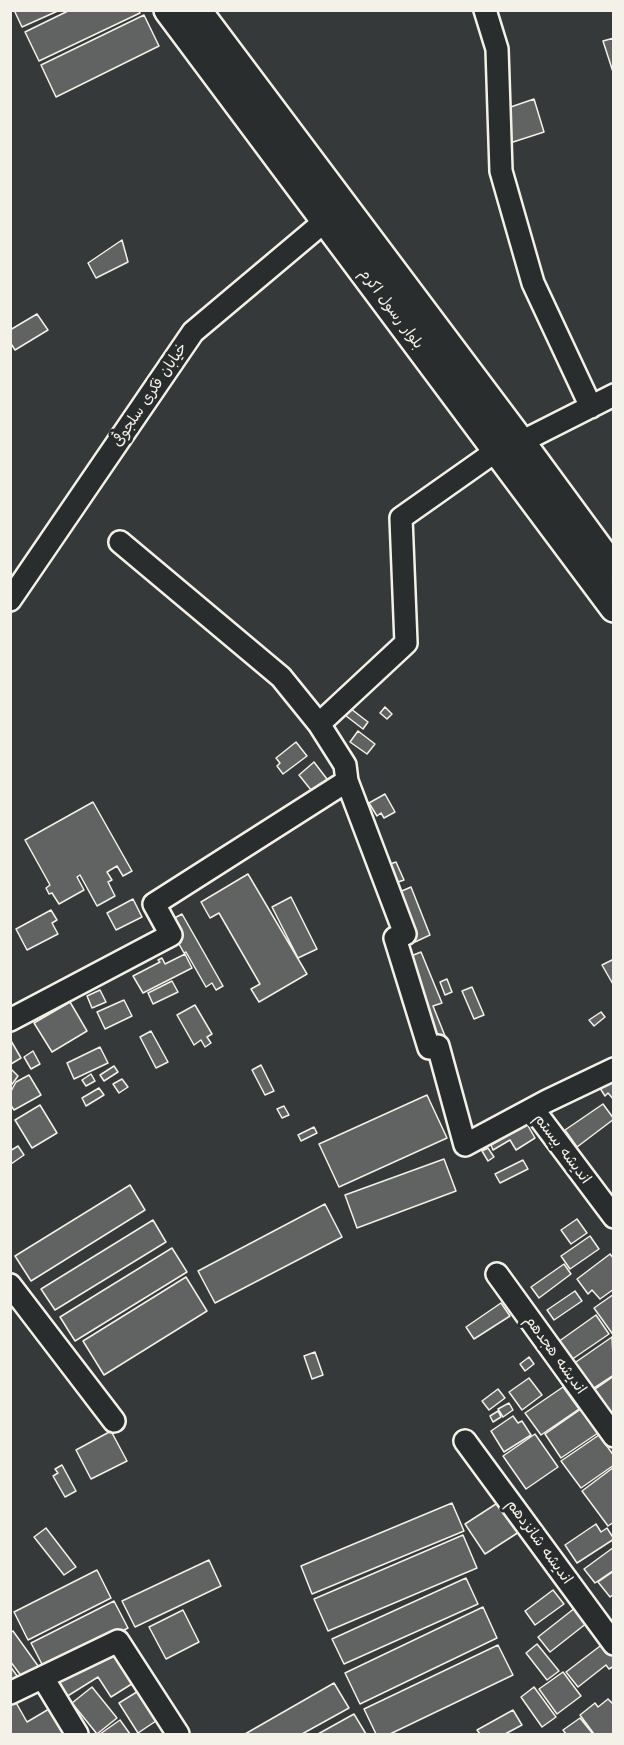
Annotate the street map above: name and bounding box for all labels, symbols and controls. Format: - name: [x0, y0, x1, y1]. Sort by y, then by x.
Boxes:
- street label: بلوار رسول اکرم: [355, 265, 427, 353]
- street label: خیابان فکری سلجوقی: [109, 340, 191, 450]
- street label: اندیشه بیستم: [530, 1110, 594, 1188]
- street label: اندیشه هجدهم: [520, 1312, 590, 1398]
- street label: اندیشه شانزدهم: [502, 1496, 576, 1588]

